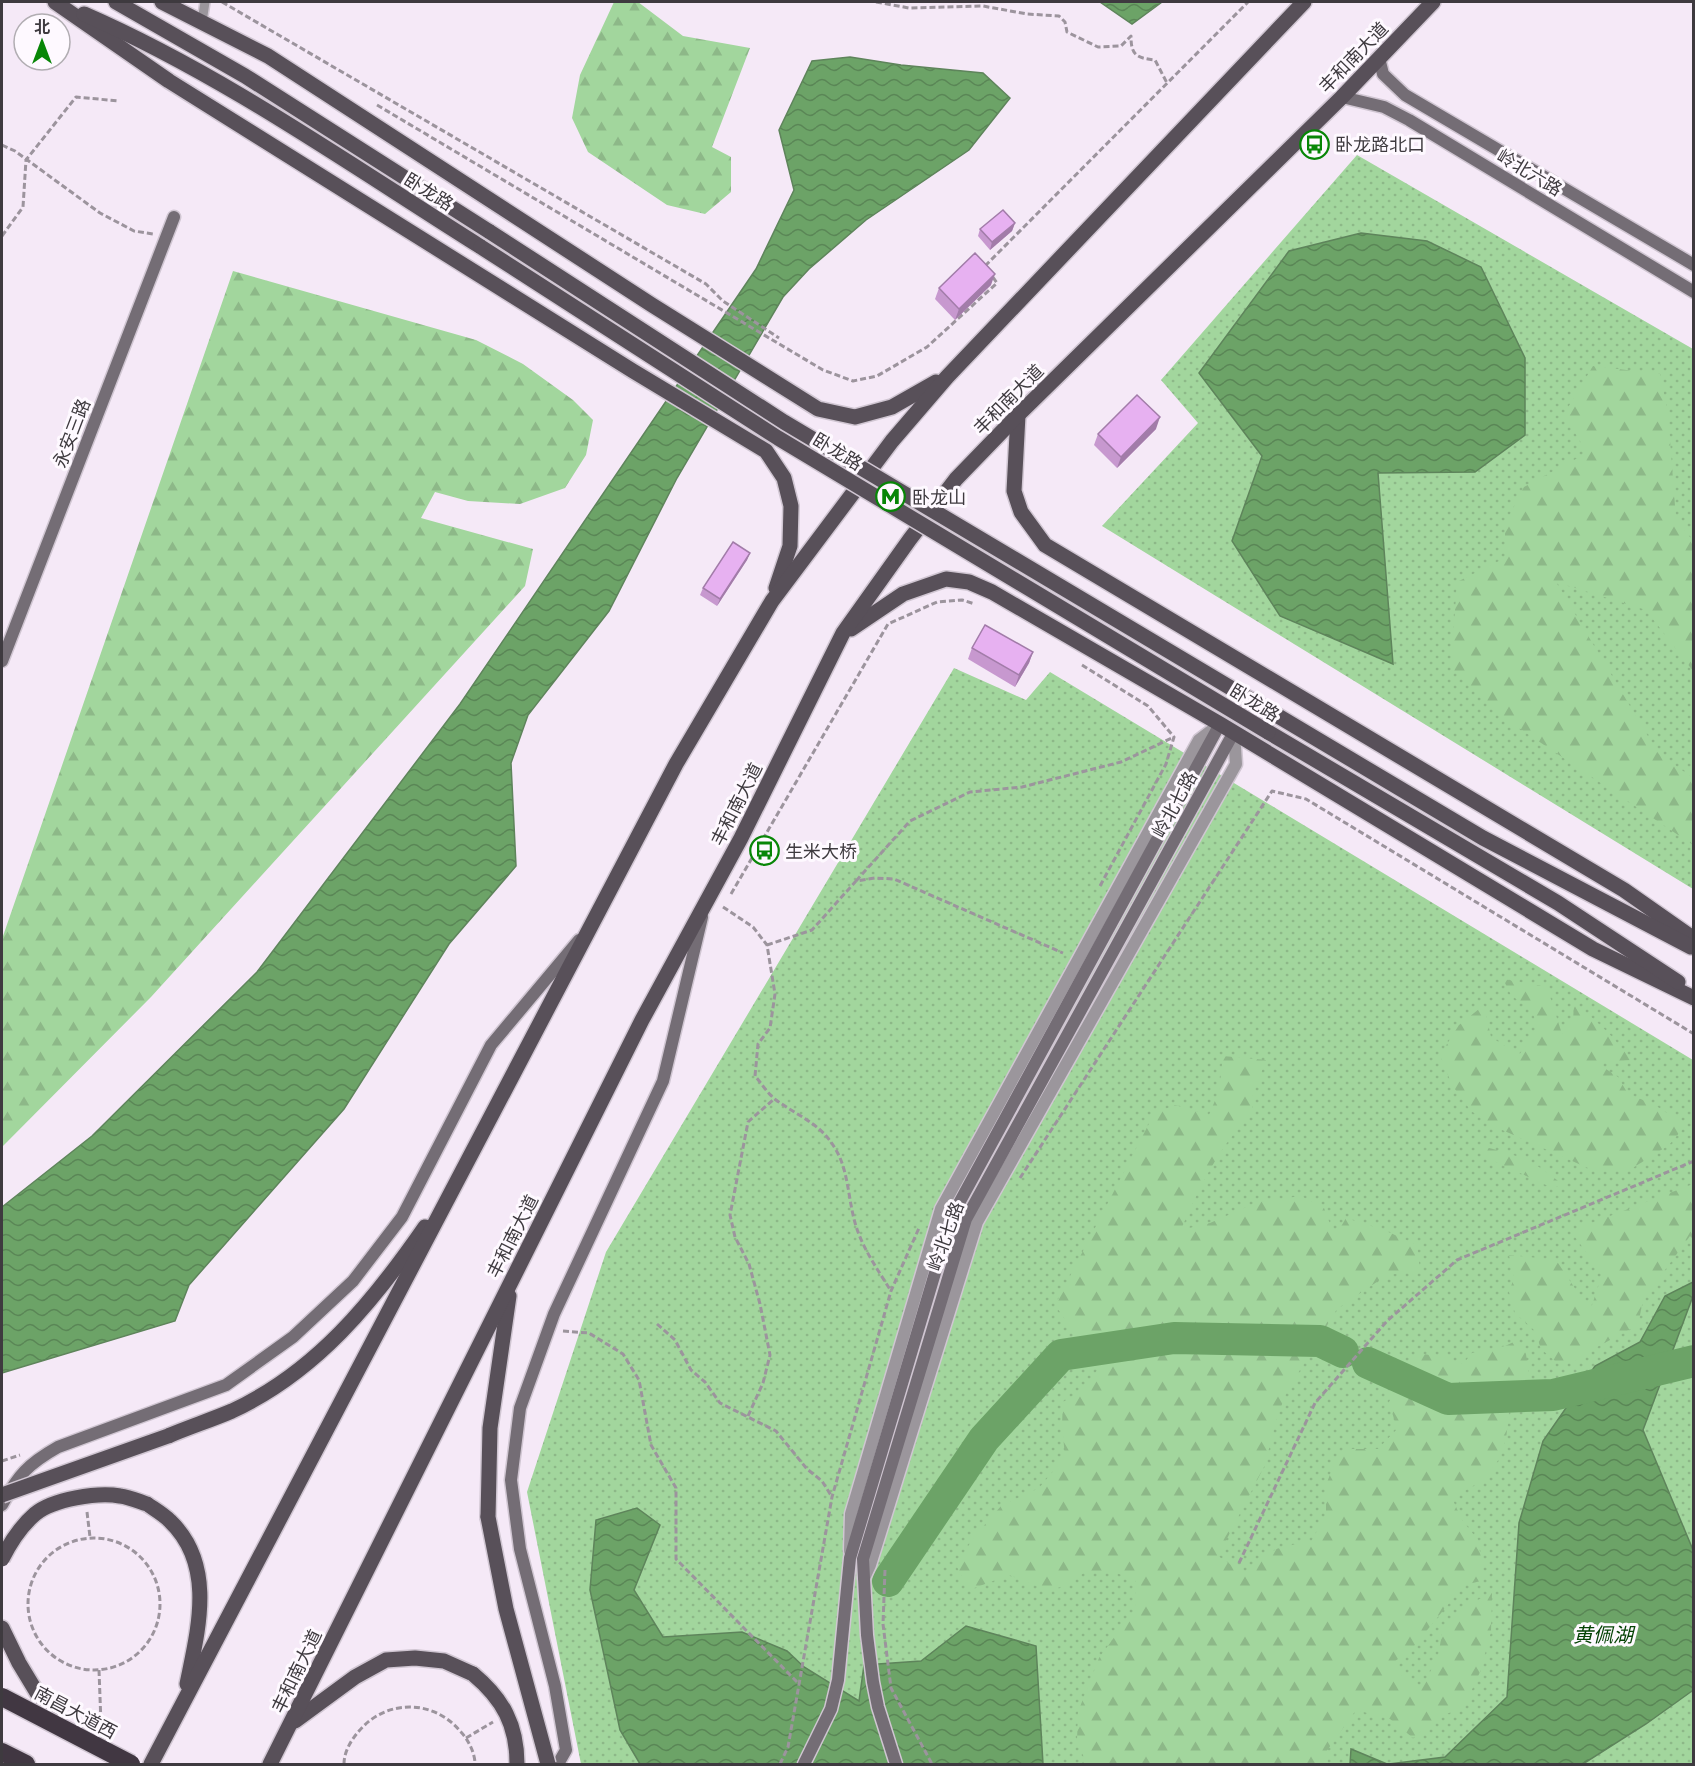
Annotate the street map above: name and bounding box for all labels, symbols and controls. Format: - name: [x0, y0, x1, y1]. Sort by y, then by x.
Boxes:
- north arrow: [12, 12, 72, 72]
- text: 北: [34, 16, 50, 38]
- street label: 丰和南大道: [1313, 16, 1393, 98]
- bus stop icon: 卧龙路北口: [1298, 128, 1330, 160]
- place label: 卧龙路北口: [1335, 132, 1425, 156]
- street label: 岭北六路: [1493, 143, 1567, 201]
- street label: 卧龙路: [400, 167, 458, 215]
- street label: 丰和南大道: [968, 359, 1048, 439]
- street label: 永安三路: [47, 395, 95, 471]
- street label: 卧龙路: [809, 427, 867, 475]
- metro station icon: 卧龙山: [875, 481, 907, 513]
- place label: 卧龙山: [912, 485, 966, 509]
- street label: 卧龙路: [1226, 678, 1284, 726]
- street label: 丰和南大道: [705, 758, 767, 850]
- street label: 岭北七路: [1146, 767, 1202, 841]
- bus stop icon: 生米大桥: [748, 835, 780, 867]
- place label: 生米大桥: [785, 839, 857, 863]
- street label: 丰和南大道: [481, 1190, 543, 1282]
- street label: 岭北七路: [921, 1198, 969, 1274]
- water label: 黄佩湖: [1573, 1621, 1636, 1648]
- street label: 丰和南大道: [265, 1625, 327, 1717]
- street label: 南昌大道西: [31, 1680, 121, 1744]

